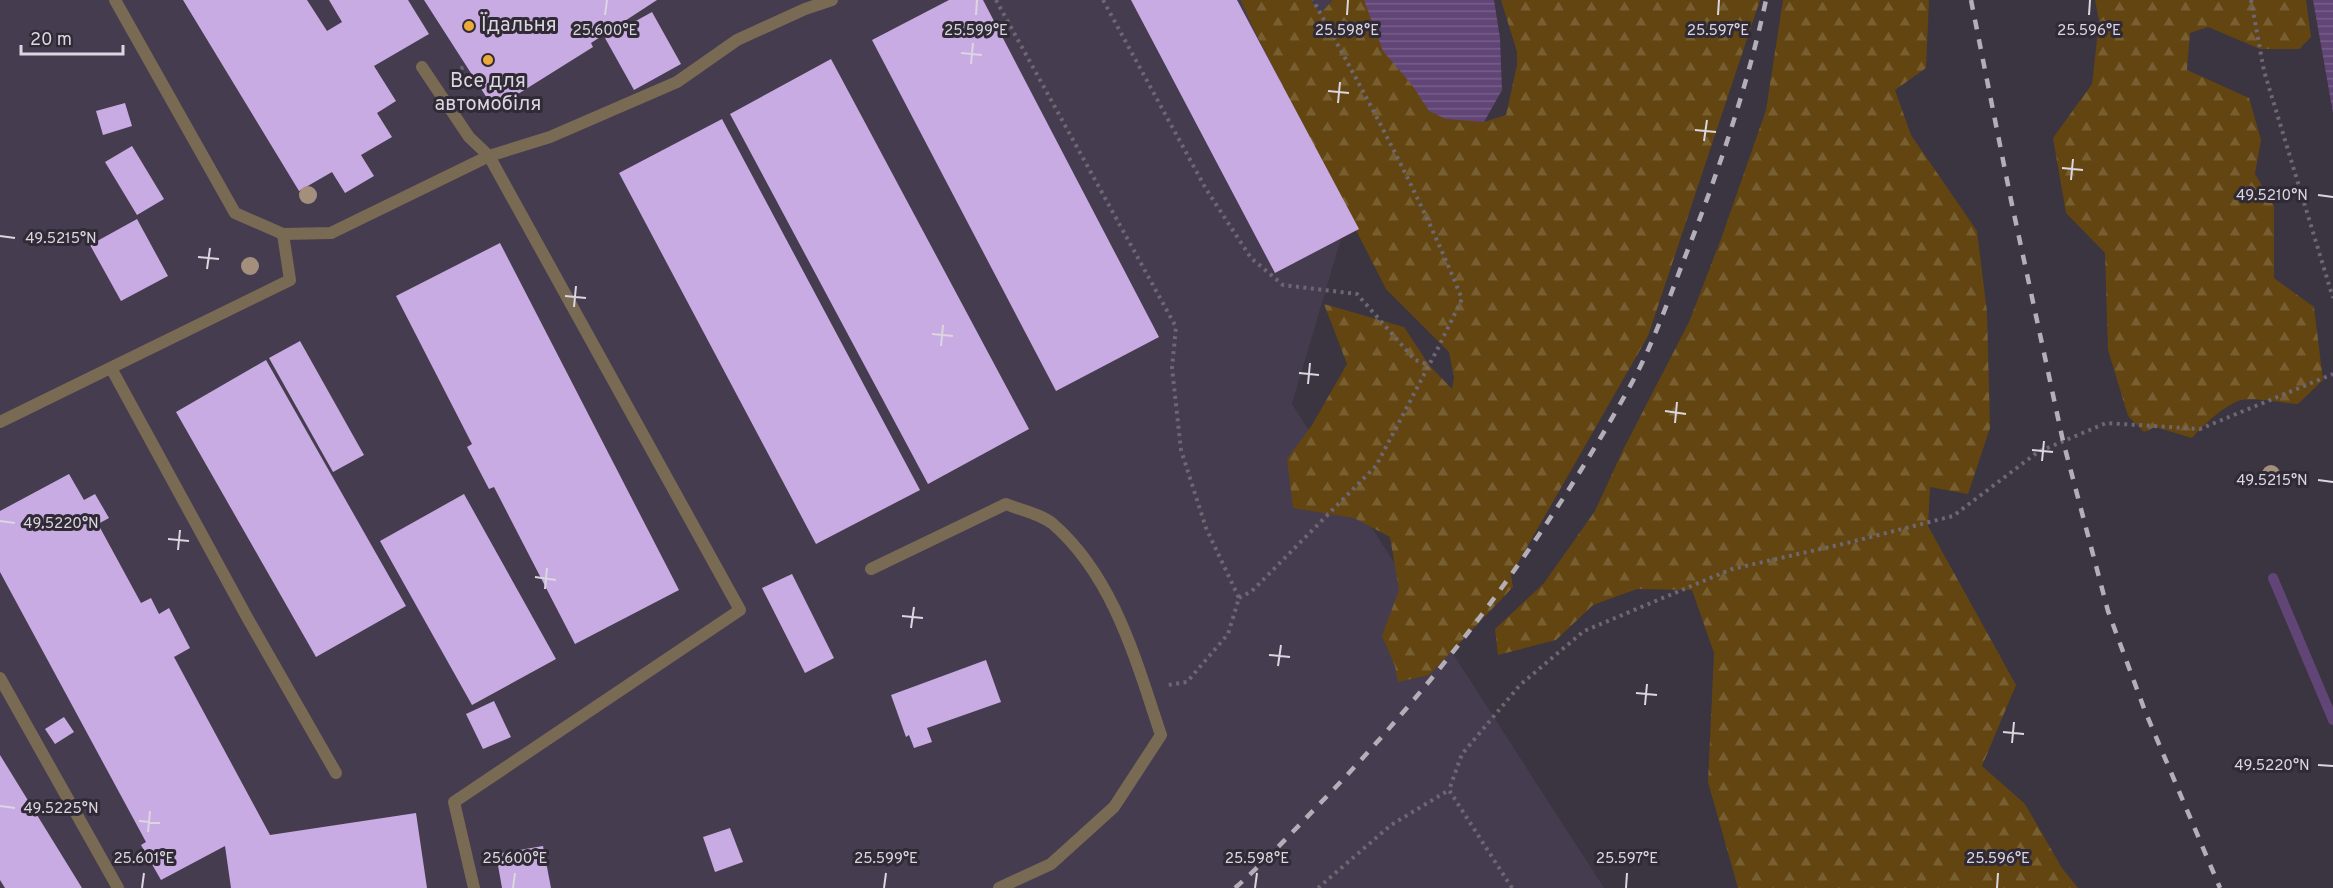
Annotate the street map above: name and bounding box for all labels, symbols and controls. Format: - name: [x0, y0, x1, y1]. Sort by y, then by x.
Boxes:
- place label: Їдальня: [481, 12, 557, 39]
- scale bar: [21, 18, 123, 56]
- marker: Їдальня: [462, 19, 476, 33]
- text: 25.600°E: [572, 22, 638, 41]
- text: 25.599°E: [944, 22, 1008, 41]
- text: 25.598°E: [1315, 22, 1379, 41]
- text: 25.597°E: [1687, 22, 1749, 41]
- text: 25.596°E: [2057, 22, 2121, 41]
- text: 20 m: [30, 29, 72, 52]
- marker: Все для автомобіля: [481, 53, 495, 67]
- place label: Все для автомобіля: [435, 69, 541, 118]
- text: 49.5210°N: [2236, 187, 2308, 206]
- text: 49.5215°N: [25, 230, 97, 249]
- text: 49.5215°N: [2236, 472, 2308, 491]
- text: 49.5220°N: [23, 515, 99, 534]
- text: 49.5220°N: [2234, 757, 2310, 776]
- text: 49.5225°N: [23, 800, 99, 819]
- text: 25.601°E: [113, 850, 175, 869]
- text: 25.600°E: [482, 850, 548, 869]
- text: 25.599°E: [854, 850, 918, 869]
- text: 25.598°E: [1225, 850, 1289, 869]
- text: 25.597°E: [1596, 850, 1658, 869]
- text: 25.596°E: [1966, 850, 2030, 869]

